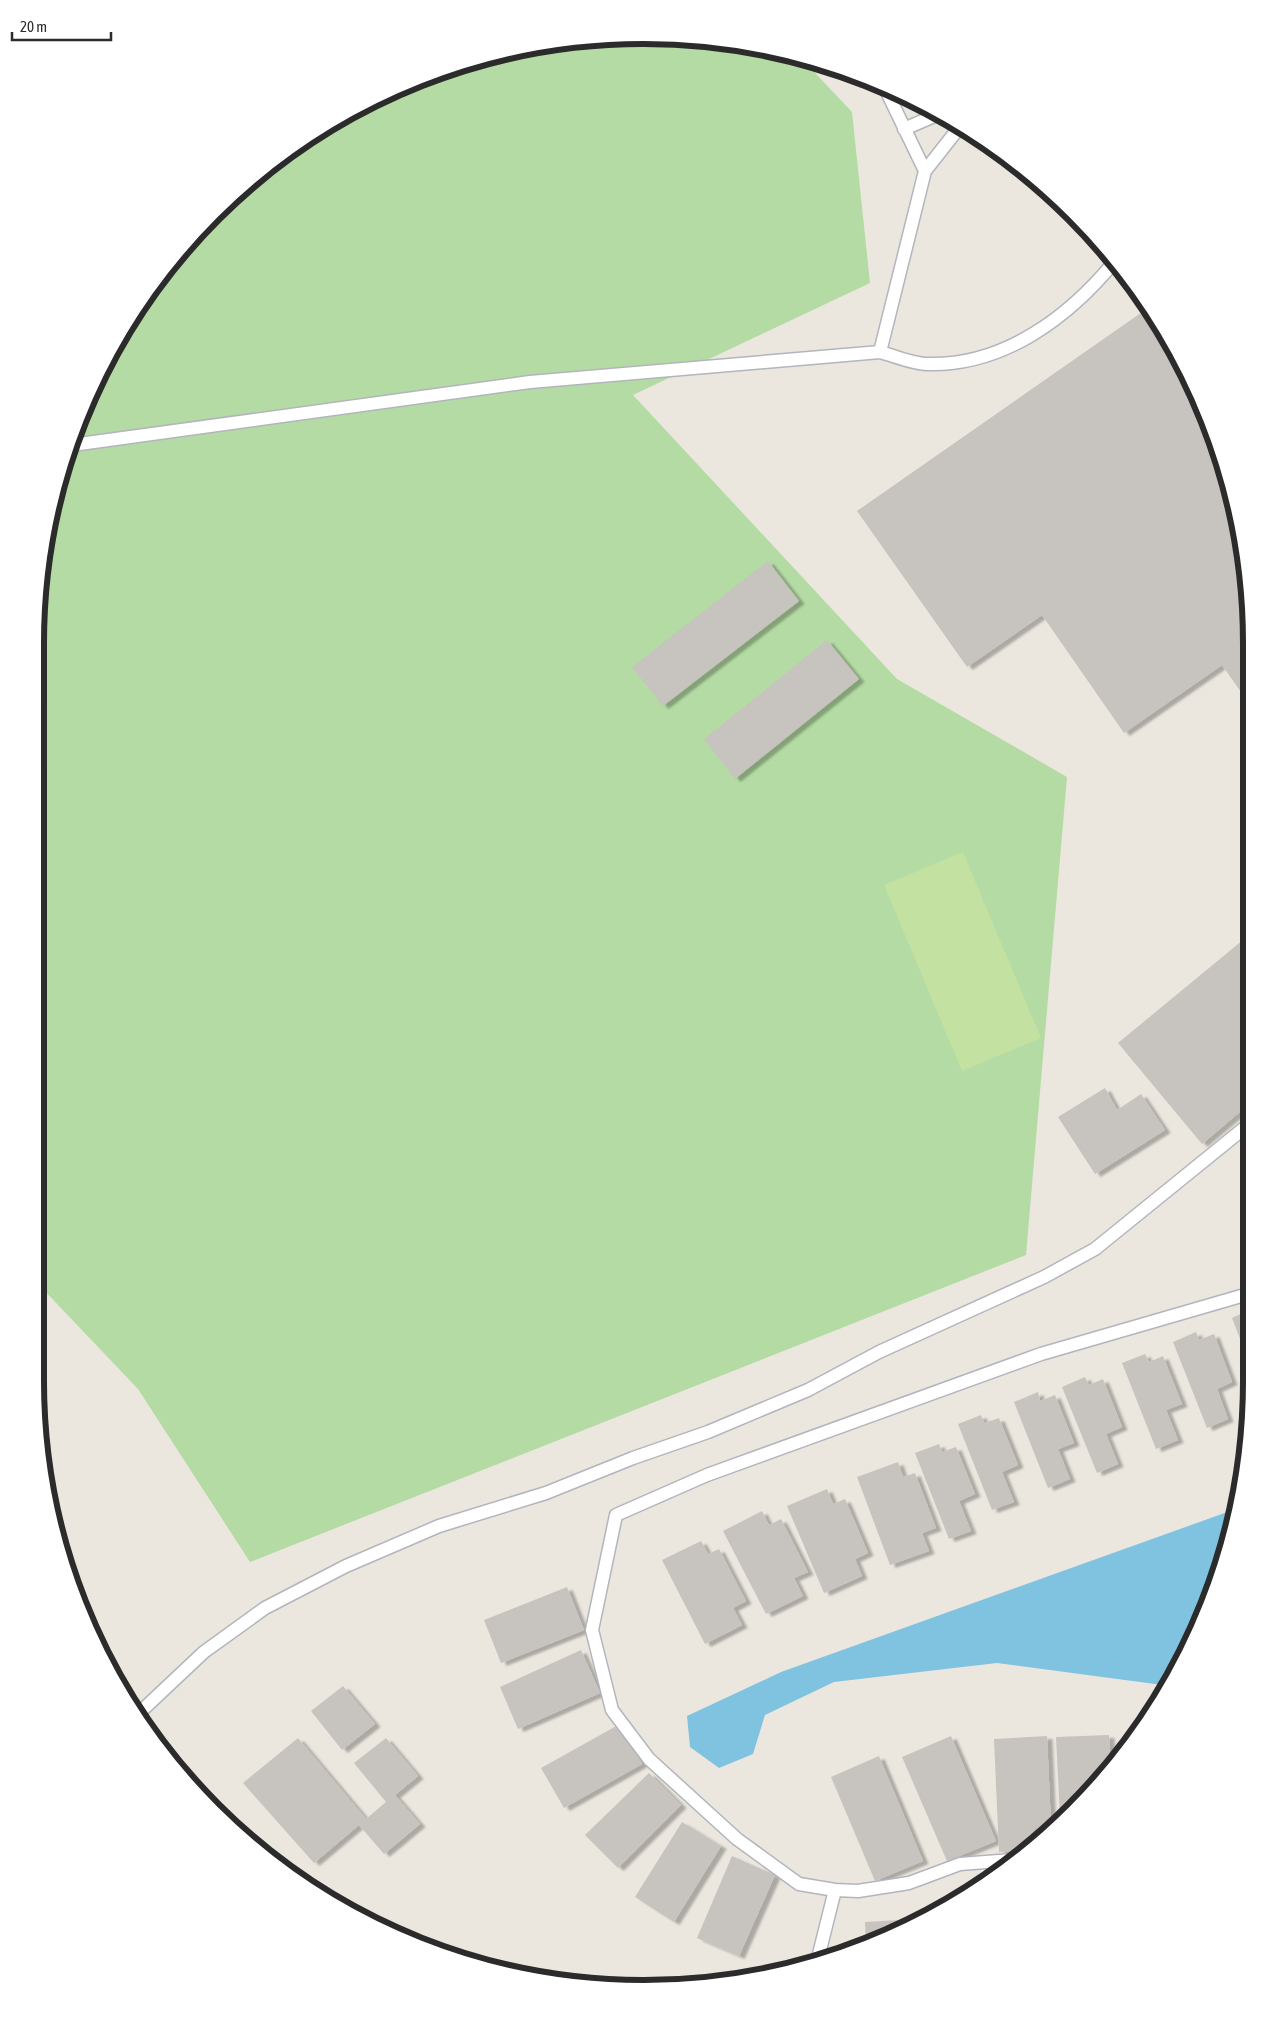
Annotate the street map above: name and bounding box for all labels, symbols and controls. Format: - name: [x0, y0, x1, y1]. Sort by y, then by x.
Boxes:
- scale bar: [12, 10, 111, 42]
- text: 20 m: [20, 18, 47, 35]

